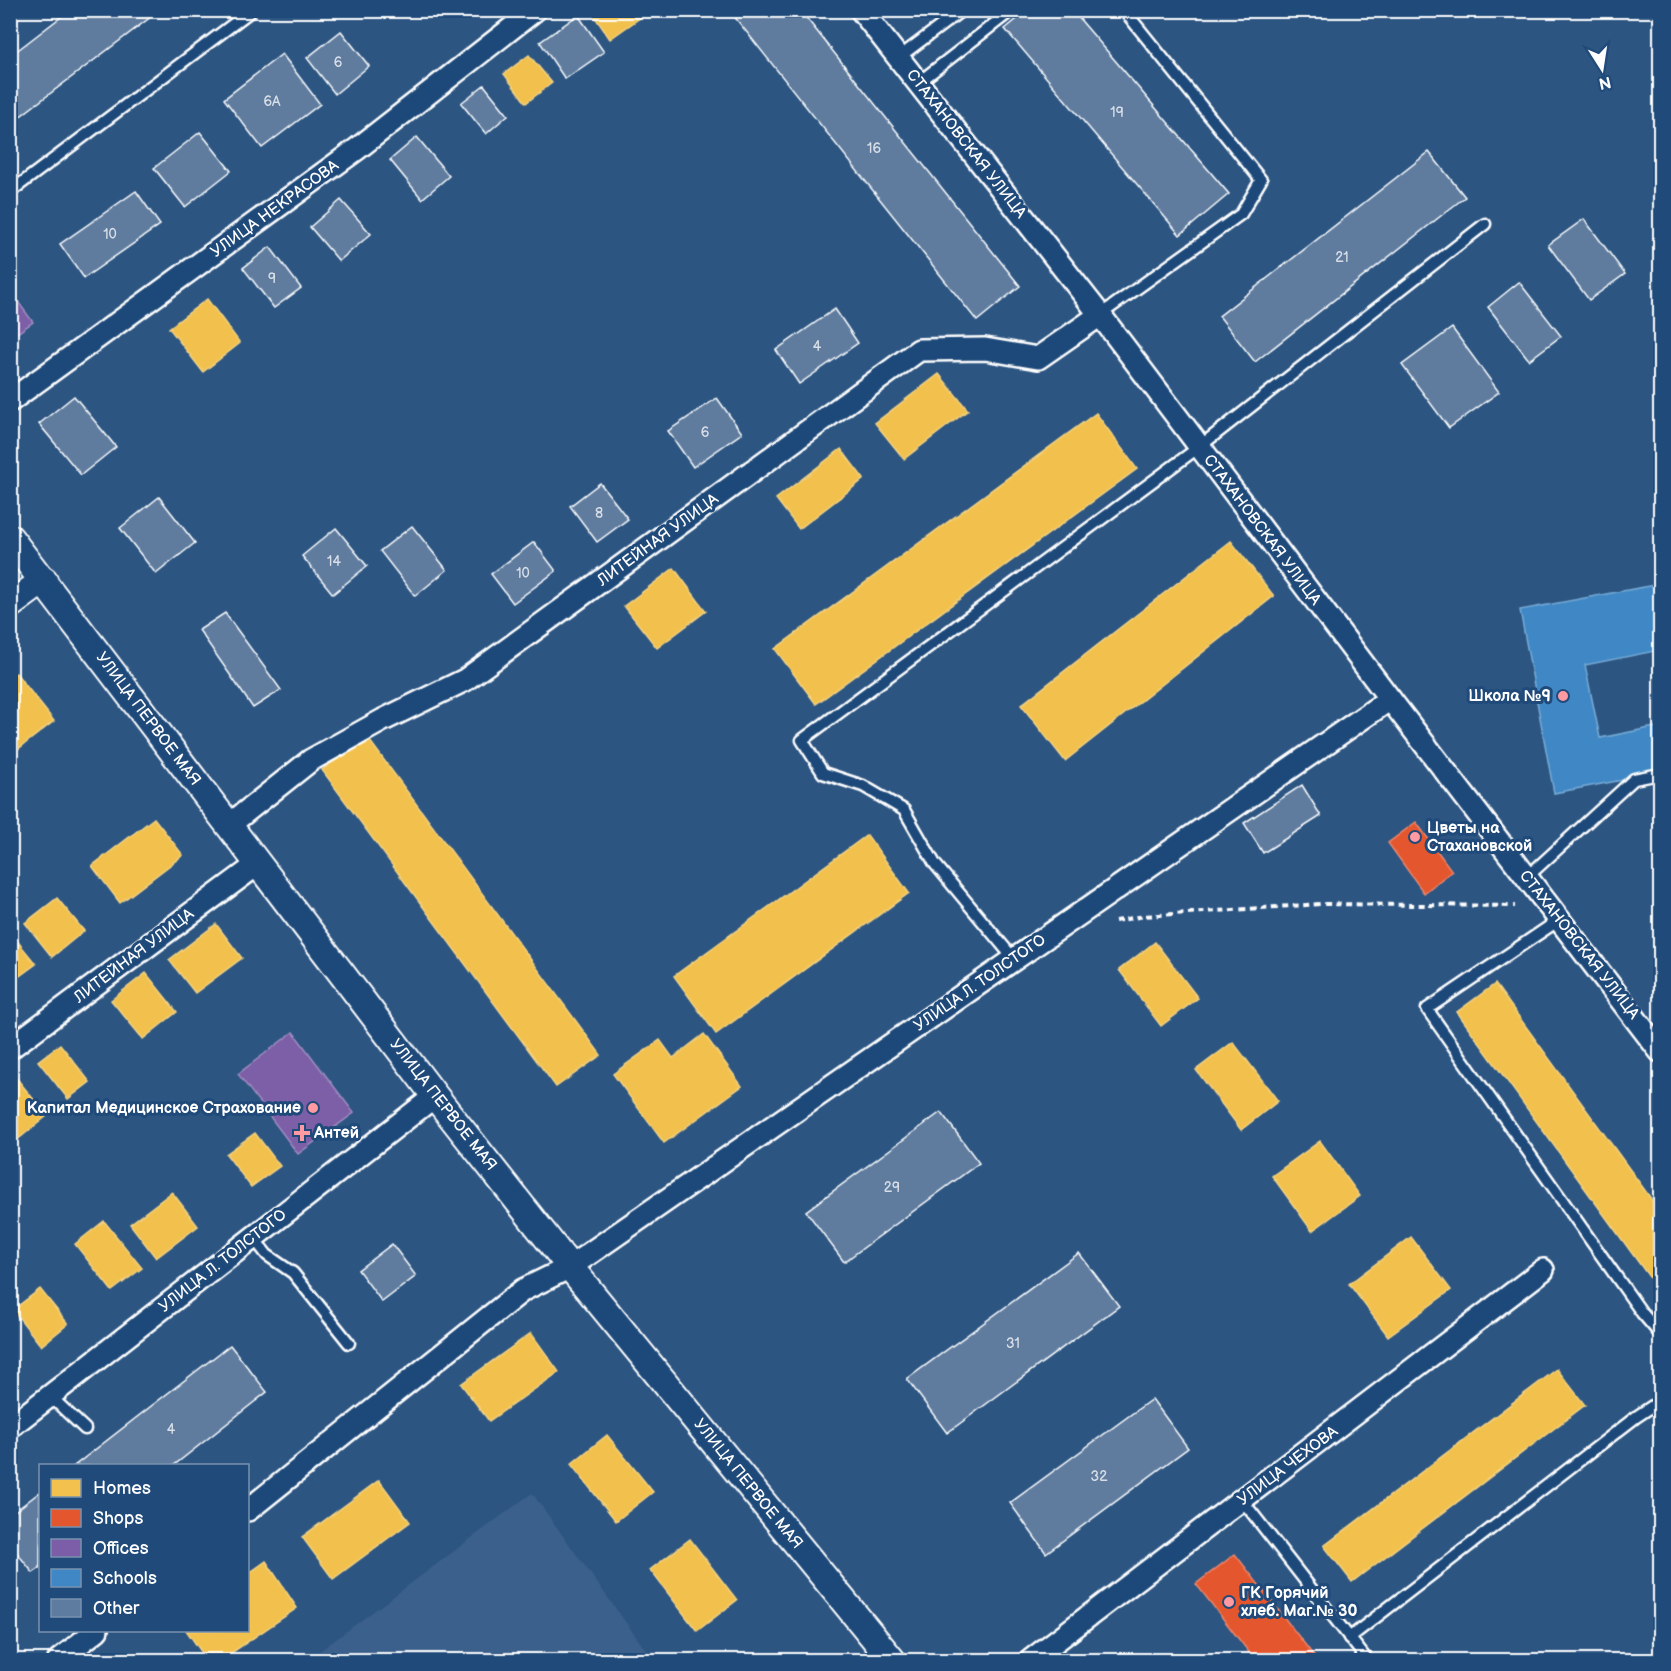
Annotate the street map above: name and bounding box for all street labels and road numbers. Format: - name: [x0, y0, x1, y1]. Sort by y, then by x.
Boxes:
- street label: СТАХАНОВСКАЯ УЛИЦА: [902, 66, 1030, 222]
- street label: УЛИЦА НЕКРАСОВА: [207, 156, 343, 262]
- street label: СТАХАНОВСКАЯ УЛИЦА: [1199, 451, 1325, 609]
- street label: ЛИТЕЙНАЯ УЛИЦА: [593, 490, 723, 591]
- street label: УЛИЦА ПЕРВОЕ МАЯ: [92, 649, 204, 789]
- street label: СТАХАНОВСКАЯ УЛИЦА: [1515, 867, 1643, 1023]
- street label: ЛИТЕЙНАЯ УЛИЦА: [70, 905, 198, 1008]
- street label: УЛИЦА Л. ТОЛСТОГО: [910, 930, 1050, 1036]
- street label: УЛИЦА ПЕРВОЕ МАЯ: [386, 1035, 500, 1175]
- street label: УЛИЦА Л. ТОЛСТОГО: [156, 1205, 291, 1317]
- street label: УЛИЦА ПЕРВОЕ МАЯ: [690, 1415, 806, 1553]
- street label: УЛИЦА ЧЕХОВА: [1234, 1422, 1342, 1510]

